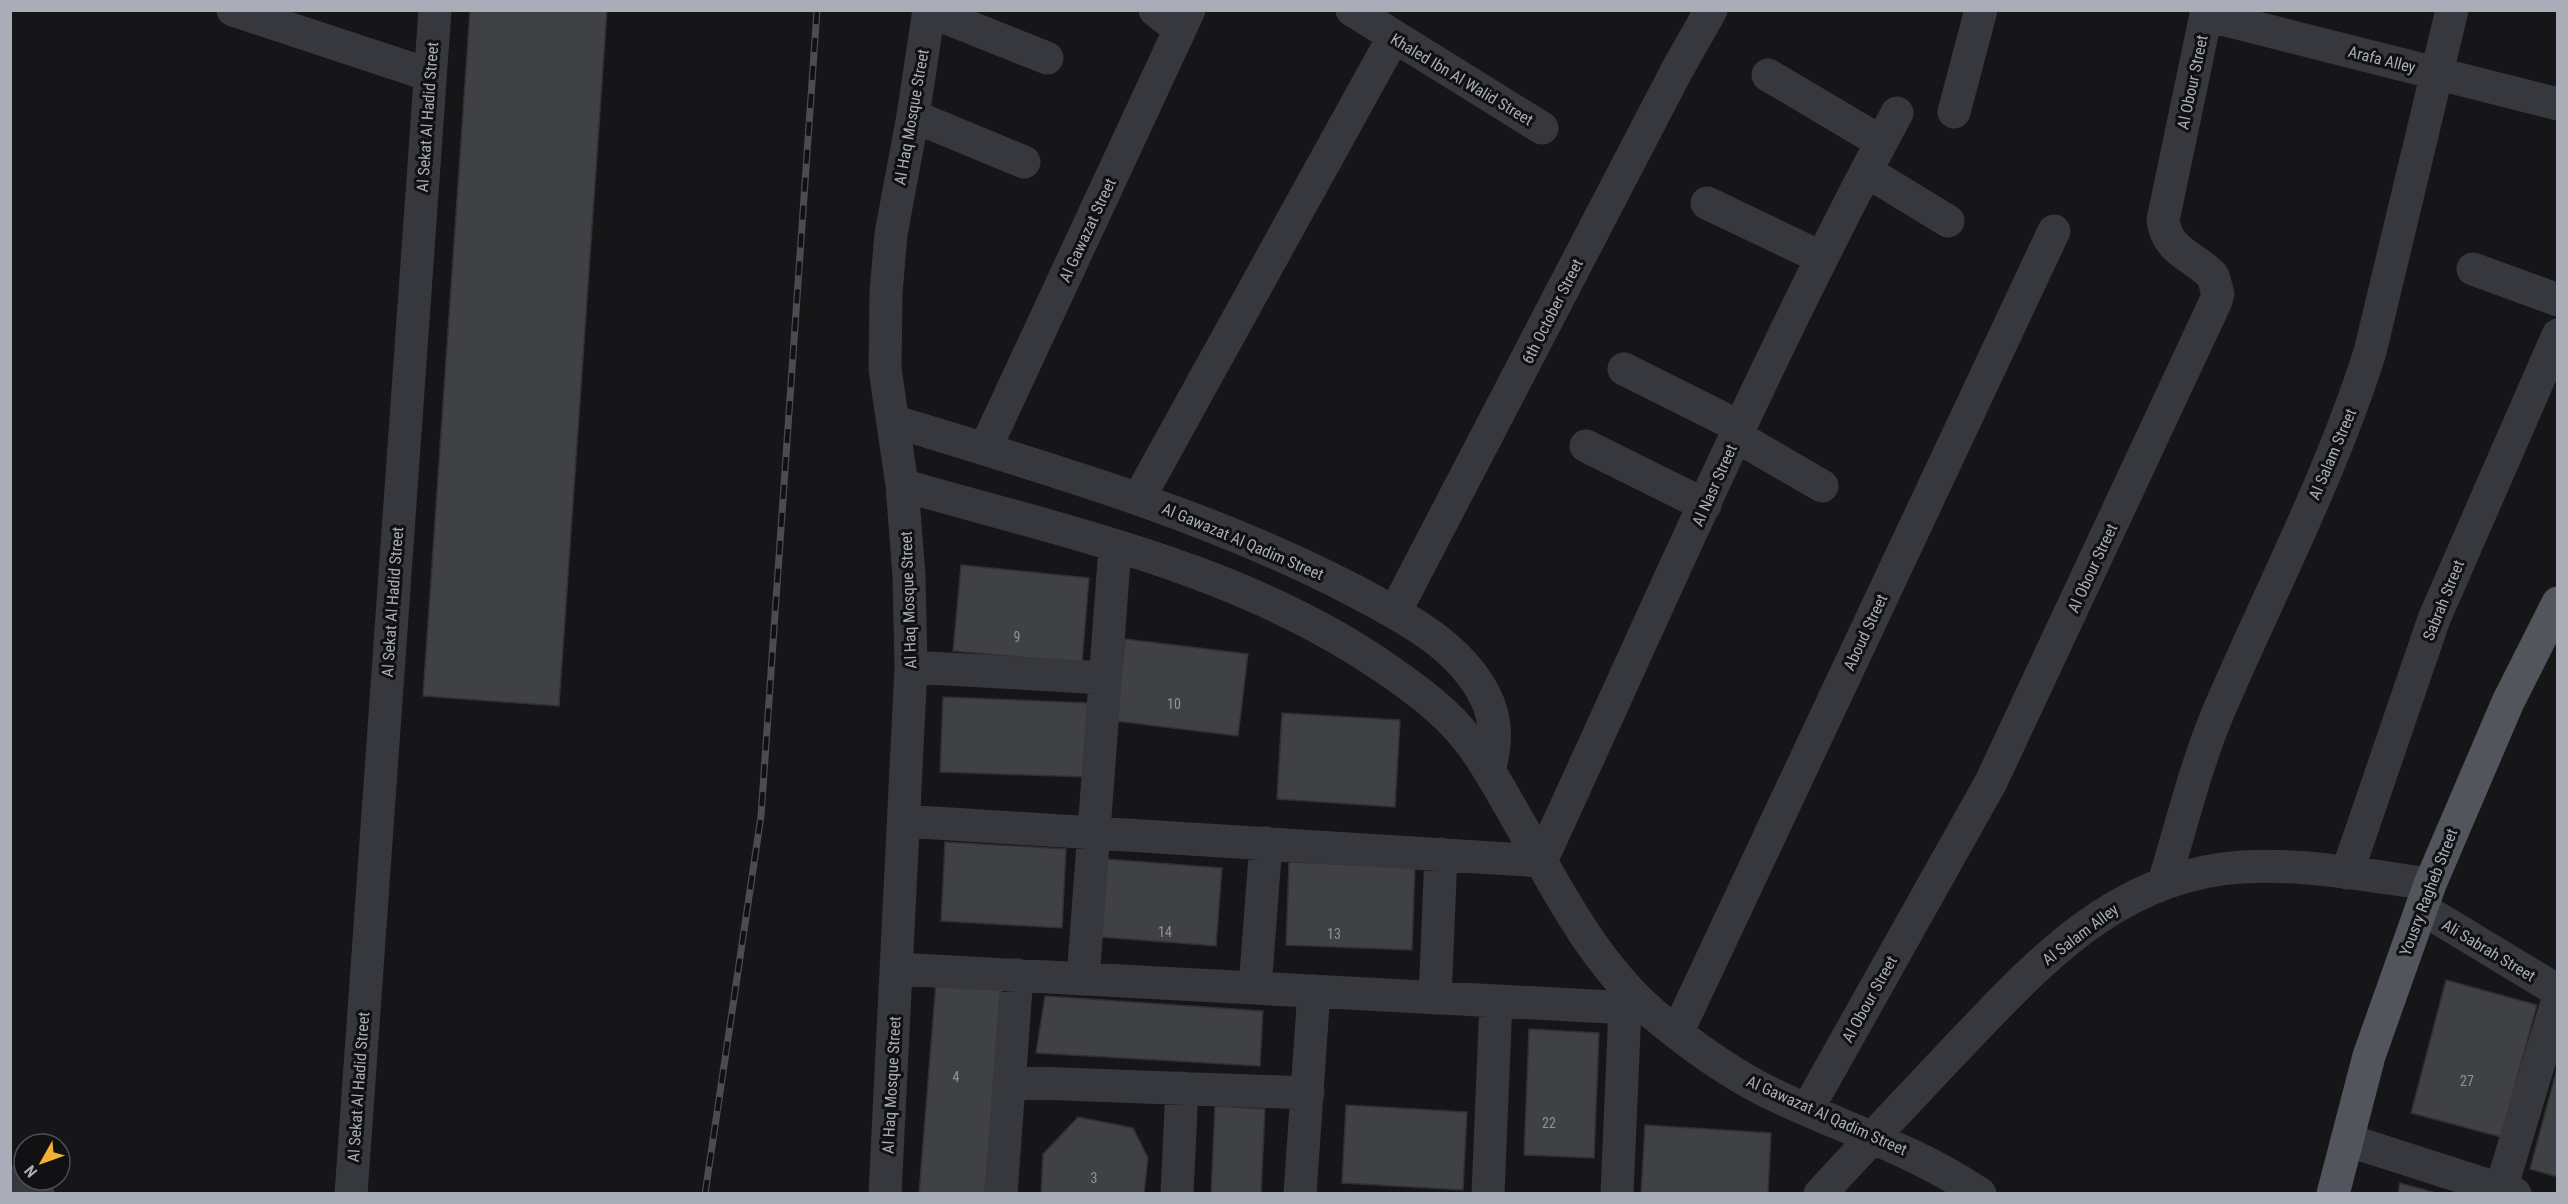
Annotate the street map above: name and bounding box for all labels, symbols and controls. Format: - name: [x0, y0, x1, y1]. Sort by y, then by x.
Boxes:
- street label: Khaled Ibn Al Walid Street: [1387, 29, 1537, 130]
- street label: Al Obour Street: [2173, 33, 2212, 131]
- street label: Al Sekat Al Hadid Street: [413, 41, 442, 193]
- street label: Arafa Alley: [2346, 42, 2418, 77]
- street label: Al Haq Mosque Street: [890, 47, 933, 187]
- street label: Al Gawazat Street: [1055, 175, 1120, 285]
- street label: 6th October Street: [1518, 255, 1587, 367]
- street label: Al Salam Street: [2305, 406, 2360, 503]
- street label: Al Nasr Street: [1688, 441, 1741, 529]
- street label: Al Gawazat Al Qadim Street: [1159, 499, 1327, 584]
- street label: Al Obour Street: [2064, 521, 2121, 616]
- street label: Al Sekat Al Hadid Street: [378, 526, 407, 678]
- street label: Al Haq Mosque Street: [897, 531, 920, 669]
- street label: Sabrah Street: [2419, 557, 2468, 643]
- street label: Aboud Street: [1840, 591, 1891, 673]
- house number: 9: [1014, 629, 1020, 645]
- house number: 10: [1167, 696, 1181, 712]
- street label: Yousry Ragheb Street: [2395, 826, 2462, 958]
- street label: Al Salam Alley: [2039, 899, 2122, 969]
- street label: Ali Sabrah Street: [2439, 915, 2539, 986]
- house number: 14: [1158, 924, 1172, 940]
- house number: 13: [1327, 926, 1341, 942]
- street label: Al Obour Street: [1838, 952, 1901, 1046]
- street label: Al Sekat Al Hadid Street: [344, 1011, 373, 1163]
- street label: Al Haq Mosque Street: [878, 1016, 905, 1154]
- house number: 4: [953, 1069, 960, 1085]
- street label: Al Gawazat Al Qadim Street: [1744, 1071, 1910, 1160]
- house number: 27: [2460, 1073, 2474, 1089]
- house number: 22: [1542, 1115, 1556, 1131]
- north arrow: [12, 1132, 72, 1192]
- text: N: [20, 1161, 41, 1181]
- house number: 3: [1091, 1170, 1097, 1186]

